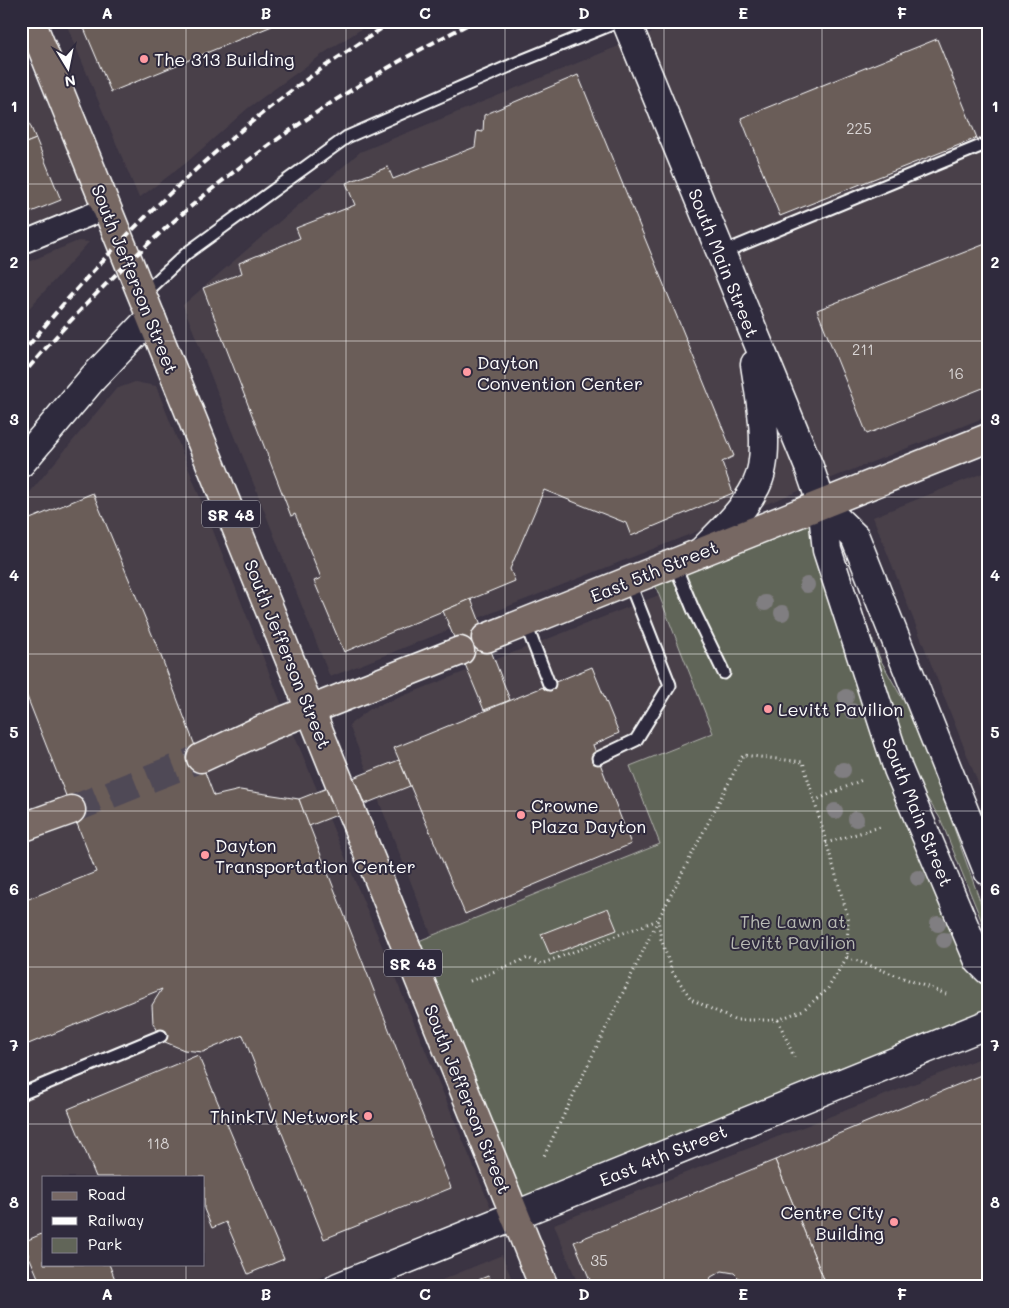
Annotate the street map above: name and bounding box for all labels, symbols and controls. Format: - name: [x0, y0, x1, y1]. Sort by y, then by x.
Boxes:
- text: A: [101, 2, 113, 23]
- text: B: [261, 2, 271, 23]
- text: C: [419, 2, 431, 23]
- text: D: [578, 2, 590, 23]
- text: E: [738, 2, 748, 23]
- text: F: [897, 2, 907, 23]
- north arrow: [42, 42, 92, 92]
- place label: The 313 Building: [154, 47, 294, 71]
- marker: The 313 Building: [138, 53, 150, 65]
- text: N: [63, 71, 77, 92]
- text: 1: [10, 95, 18, 116]
- text: 1: [991, 95, 999, 116]
- house number: 225: [846, 118, 872, 138]
- street label: South Jefferson Street: [86, 181, 184, 377]
- street label: South Main Street: [683, 185, 765, 341]
- text: 2: [10, 251, 19, 272]
- text: 2: [991, 251, 1000, 272]
- house number: 211: [852, 339, 874, 359]
- place label: Dayton Convention Center: [477, 350, 643, 395]
- house number: 16: [948, 363, 964, 383]
- marker: Dayton Convention Center: [461, 366, 473, 378]
- text: 3: [9, 408, 19, 429]
- text: 3: [990, 408, 1000, 429]
- road number: SR 48: [202, 500, 260, 528]
- street label: East 5th Street: [587, 534, 721, 608]
- street label: South Jefferson Street: [239, 556, 337, 752]
- text: 4: [9, 564, 19, 585]
- text: 4: [990, 564, 1000, 585]
- place label: Levitt Pavilion: [778, 697, 903, 721]
- marker: Levitt Pavilion: [762, 703, 774, 715]
- text: 5: [9, 721, 19, 742]
- text: 5: [990, 721, 1000, 742]
- street label: South Main Street: [877, 734, 959, 890]
- place label: Crowne Plaza Dayton: [531, 793, 646, 838]
- marker: Crowne Plaza Dayton: [515, 809, 527, 821]
- place label: Dayton Transportation Center: [215, 833, 416, 878]
- marker: Dayton Transportation Center: [199, 849, 211, 861]
- text: 6: [9, 878, 19, 899]
- text: 6: [990, 878, 1000, 899]
- park label: The Lawn at Levitt Pavilion: [730, 909, 856, 954]
- road number: SR 48: [384, 950, 442, 976]
- street label: South Jefferson Street: [419, 1001, 517, 1197]
- text: 7: [10, 1034, 19, 1055]
- text: 7: [991, 1034, 1000, 1055]
- place label: ThinkTV Network: [210, 1104, 358, 1128]
- marker: ThinkTV Network: [362, 1110, 374, 1122]
- street label: East 4th Street: [596, 1118, 730, 1192]
- house number: 118: [147, 1133, 169, 1153]
- legend: [42, 1176, 205, 1266]
- text: Road: [88, 1184, 125, 1204]
- text: 8: [9, 1191, 19, 1212]
- text: 8: [990, 1191, 1000, 1212]
- place label: Centre City Building: [781, 1200, 884, 1245]
- text: Railway: [88, 1210, 144, 1230]
- marker: Centre City Building: [888, 1216, 900, 1228]
- text: Park: [88, 1234, 122, 1254]
- house number: 35: [590, 1250, 608, 1270]
- text: A: [101, 1283, 113, 1304]
- text: B: [261, 1283, 271, 1304]
- text: C: [419, 1283, 431, 1304]
- text: D: [578, 1283, 590, 1304]
- text: E: [738, 1283, 748, 1304]
- text: F: [897, 1283, 907, 1304]

